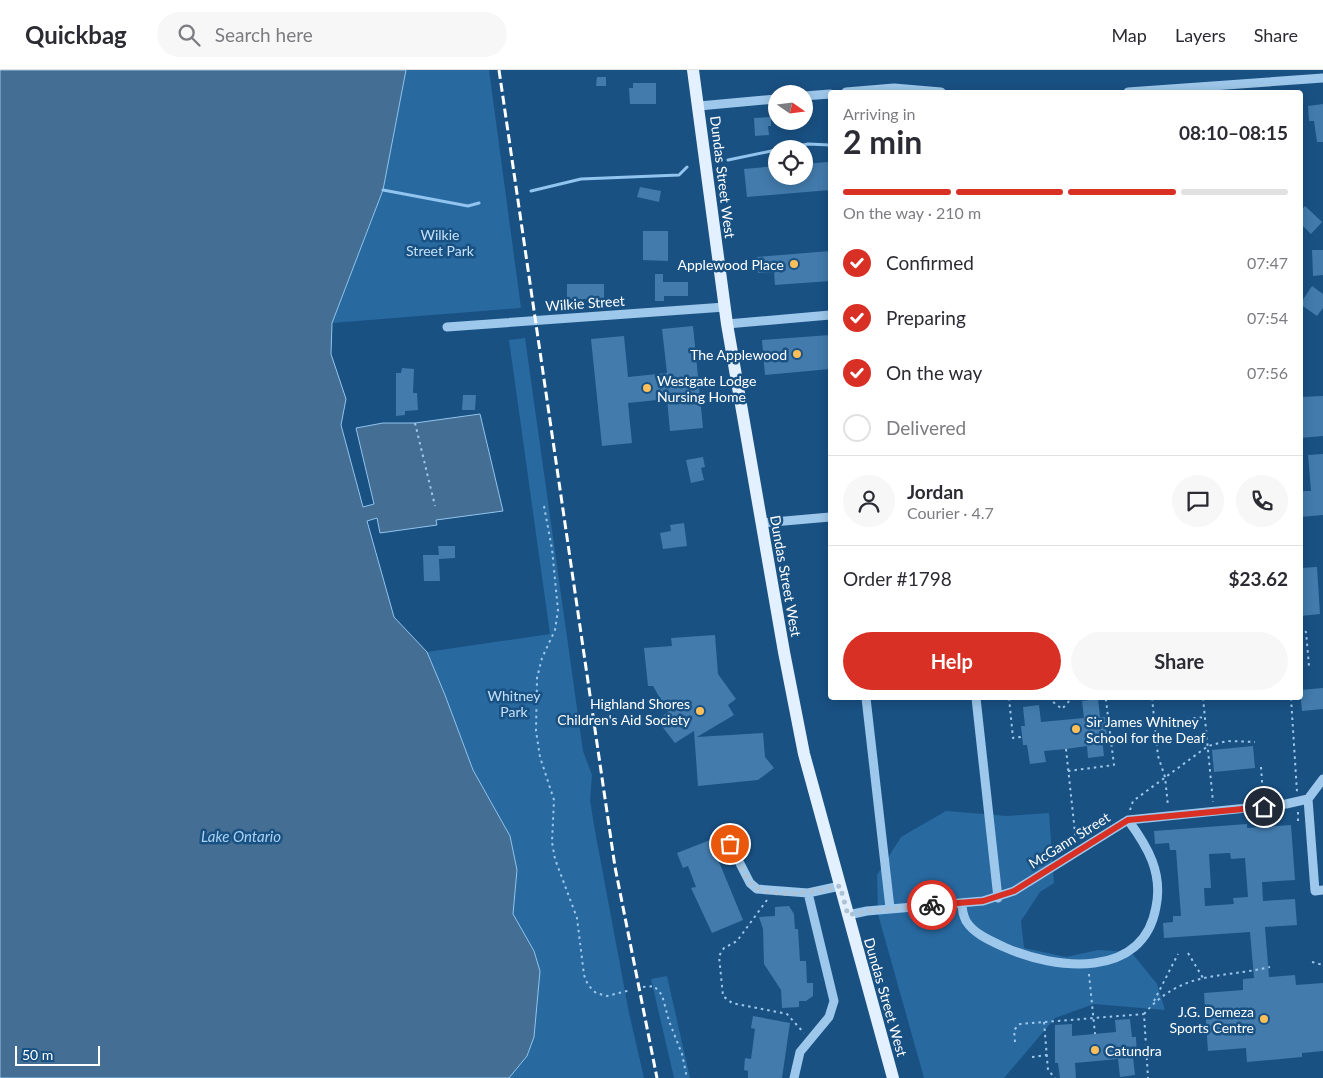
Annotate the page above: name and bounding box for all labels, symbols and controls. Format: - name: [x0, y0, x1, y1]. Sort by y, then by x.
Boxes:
- search box: [157, 12, 507, 57]
- text: Quickbag: [25, 20, 127, 49]
- icon: search: [175, 21, 203, 49]
- text: Search here: [215, 23, 313, 46]
- text: Map: [1111, 24, 1147, 46]
- text: Layers: [1175, 24, 1226, 46]
- text: Share: [1254, 24, 1298, 46]
- north arrow: [768, 85, 812, 130]
- map controls: [768, 85, 813, 185]
- text: Arriving in: [843, 104, 916, 123]
- street label: Dundas Street West: [707, 115, 739, 239]
- text: 08:10–08:15: [1179, 121, 1288, 144]
- text: 2 min: [843, 122, 922, 161]
- button: locate: [768, 140, 813, 185]
- text: On the way · 210 m: [843, 203, 981, 222]
- park label: Wilkie Street Park: [406, 226, 475, 259]
- icon: check: [843, 249, 871, 277]
- text: Confirmed: [886, 251, 974, 274]
- text: 07:47: [1247, 253, 1288, 272]
- place label: Applewood Place: [677, 256, 784, 273]
- marker: Applewood Place: [788, 258, 800, 270]
- street label: Wilkie Street: [545, 292, 625, 314]
- icon: check: [843, 304, 871, 332]
- text: Preparing: [886, 306, 966, 329]
- text: 07:54: [1247, 308, 1288, 327]
- place label: The Applewood: [690, 346, 787, 363]
- marker: The Applewood: [791, 348, 803, 360]
- icon: check: [843, 359, 871, 387]
- text: On the way: [886, 361, 982, 384]
- text: 07:56: [1247, 363, 1288, 382]
- place label: Westgate Lodge Nursing Home: [657, 372, 756, 405]
- marker: Westgate Lodge Nursing Home: [641, 382, 653, 394]
- text: Delivered: [886, 416, 966, 439]
- button: person: [843, 475, 895, 527]
- button: chat: [1172, 475, 1224, 527]
- button: phone: [1236, 475, 1288, 527]
- text: Jordan: [907, 480, 964, 503]
- text: Courier · 4.7: [907, 503, 994, 522]
- street label: Dundas Street West: [767, 514, 805, 638]
- text: Order #1798: [843, 567, 952, 590]
- text: $23.62: [1228, 567, 1288, 590]
- button: Help: [843, 632, 1061, 690]
- button: Share: [1071, 632, 1288, 690]
- park label: Whitney Park: [488, 687, 541, 720]
- place label: Highland Shores Children's Aid Society: [557, 695, 691, 728]
- marker: Highland Shores Children's Aid Society: [694, 705, 706, 717]
- place label: Sir James Whitney School for the Deaf: [1086, 713, 1205, 746]
- marker: Sir James Whitney School for the Deaf: [1070, 723, 1082, 735]
- pin: [1243, 786, 1285, 828]
- icon: home: [1250, 793, 1278, 821]
- street label: McGann Street: [1025, 808, 1113, 872]
- pin: [709, 823, 751, 865]
- water label: Lake Ontario: [201, 827, 281, 845]
- icon: bag: [716, 830, 744, 858]
- courier: [907, 880, 957, 930]
- icon: bike: [918, 891, 946, 919]
- street label: Dundas Street West: [861, 936, 911, 1058]
- place label: J.G. Demeza Sports Centre: [1169, 1003, 1254, 1036]
- marker: J.G. Demeza Sports Centre: [1258, 1013, 1270, 1025]
- place label: Catundra: [1105, 1042, 1162, 1059]
- scale bar: [15, 1043, 100, 1066]
- marker: Catundra: [1089, 1044, 1101, 1056]
- text: 50 m: [22, 1046, 53, 1063]

